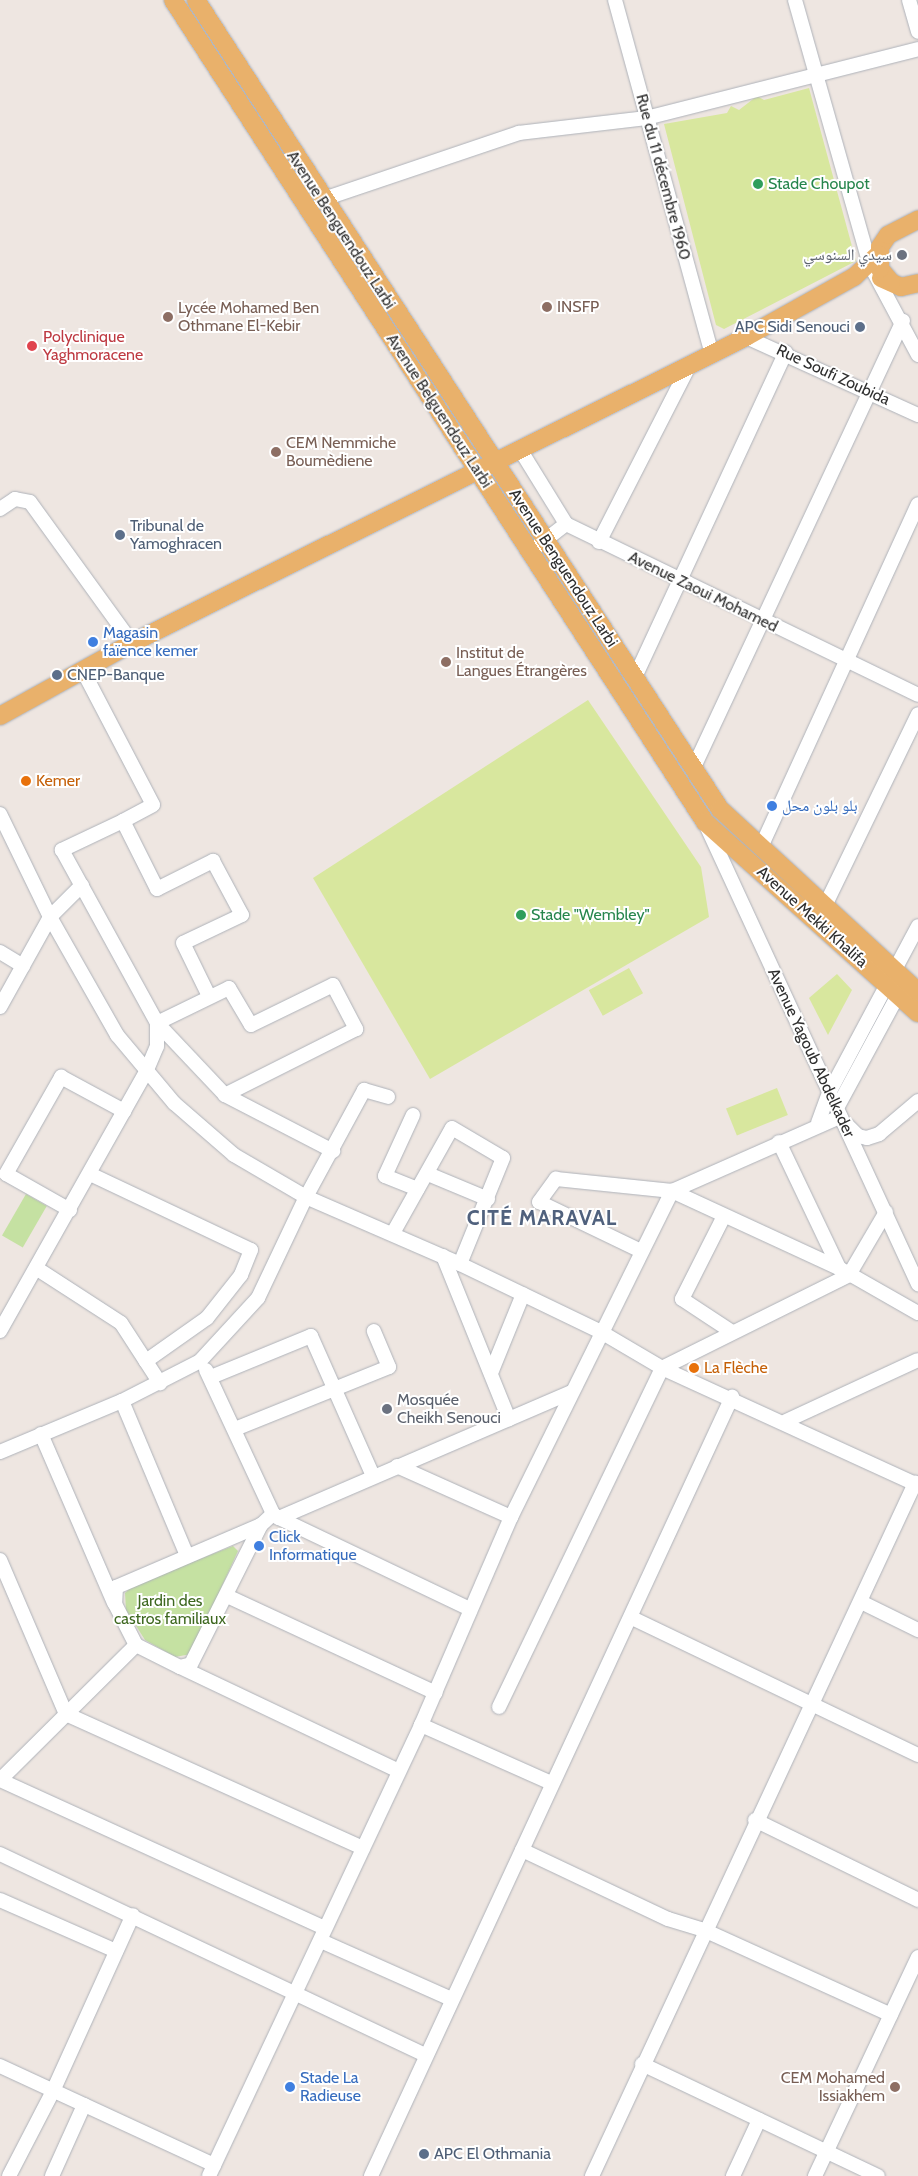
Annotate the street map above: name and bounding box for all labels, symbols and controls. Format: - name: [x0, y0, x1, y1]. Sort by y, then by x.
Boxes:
- street label: Rue du 11 décembre 1960: [632, 92, 694, 262]
- street label: Avenue Benguendouz Larbi: [283, 147, 399, 313]
- place label: Stade Choupot: [768, 174, 870, 194]
- marker: Stade Choupot: [752, 178, 764, 190]
- place label: سيدي السنوسي: [803, 245, 892, 265]
- marker: سيدي السنوسي: [896, 249, 908, 261]
- place label: INSFP: [557, 297, 599, 317]
- place label: Lycée Mohamed Ben Othmane El-Kebir: [178, 298, 319, 336]
- marker: INSFP: [541, 301, 553, 313]
- marker: Lycée Mohamed Ben Othmane El-Kebir: [162, 311, 174, 323]
- place label: APC Sidi Senouci: [735, 317, 850, 337]
- marker: APC Sidi Senouci: [854, 321, 866, 333]
- place label: Polyclinique Yaghmoracene: [43, 327, 143, 365]
- street label: Avenue Belguendouz Larbi: [382, 330, 496, 492]
- marker: Polyclinique Yaghmoracene: [25, 339, 39, 353]
- street label: Rue Soufi Zoubida: [773, 340, 893, 410]
- place label: CEM Nemmiche Boumèdiene: [286, 433, 396, 471]
- marker: CEM Nemmiche Boumèdiene: [270, 446, 282, 458]
- street label: Avenue Benguendouz Larbi: [505, 485, 621, 651]
- place label: Tribunal de Yamoghracen: [130, 516, 222, 554]
- marker: Tribunal de Yamoghracen: [114, 529, 126, 541]
- street label: Avenue Zaoui Mohamed: [625, 547, 781, 637]
- place label: Magasin faïence kemer: [103, 623, 198, 661]
- marker: Magasin faïence kemer: [87, 636, 99, 648]
- place label: Institut de Langues Étrangères: [456, 643, 587, 681]
- marker: Institut de Langues Étrangères: [440, 656, 452, 668]
- place label: CNEP-Banque: [67, 665, 165, 685]
- marker: CNEP-Banque: [51, 669, 63, 681]
- place label: Kemer: [36, 771, 80, 791]
- marker: Kemer: [20, 775, 32, 787]
- place label: بلو بلون محل: [782, 796, 858, 816]
- marker: بلو بلون محل: [766, 800, 778, 812]
- street label: Avenue Mekki Khalifa: [753, 862, 871, 972]
- place label: Stade "Wembley": [531, 905, 650, 925]
- marker: Stade "Wembley": [515, 909, 527, 921]
- street label: Avenue Yagoub Abdelkader: [763, 966, 859, 1140]
- district label: CITÉ MARAVAL: [465, 1205, 619, 1231]
- place label: La Flèche: [704, 1358, 768, 1378]
- marker: La Flèche: [688, 1362, 700, 1374]
- place label: Mosquée Cheikh Senouci: [397, 1390, 501, 1428]
- marker: Mosquée Cheikh Senouci: [381, 1403, 393, 1415]
- place label: Click Informatique: [269, 1527, 357, 1565]
- marker: Click Informatique: [253, 1540, 265, 1552]
- park label: Jardin des castros familiaux: [114, 1591, 226, 1629]
- place label: Stade La Radieuse: [300, 2068, 361, 2106]
- place label: CEM Mohamed Issiakhem: [781, 2068, 885, 2106]
- marker: Stade La Radieuse: [284, 2081, 296, 2093]
- marker: CEM Mohamed Issiakhem: [889, 2081, 901, 2093]
- place label: APC El Othmania: [434, 2144, 551, 2164]
- marker: APC El Othmania: [418, 2148, 430, 2160]

